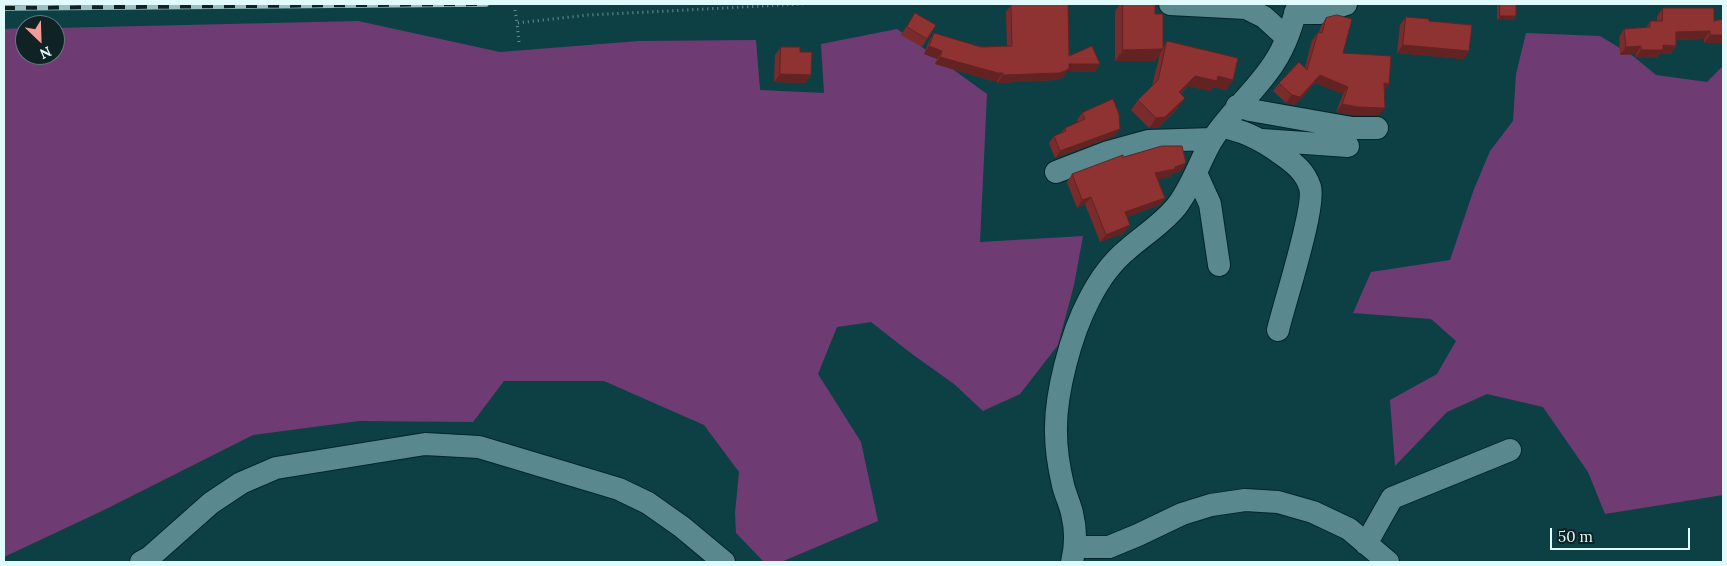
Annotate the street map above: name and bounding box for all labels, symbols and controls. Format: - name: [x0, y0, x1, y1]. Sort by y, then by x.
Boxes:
- north arrow: [15, 15, 65, 65]
- text: N: [37, 42, 54, 63]
- scale bar: [1552, 518, 1692, 550]
- text: 50 m: [1558, 527, 1593, 546]

